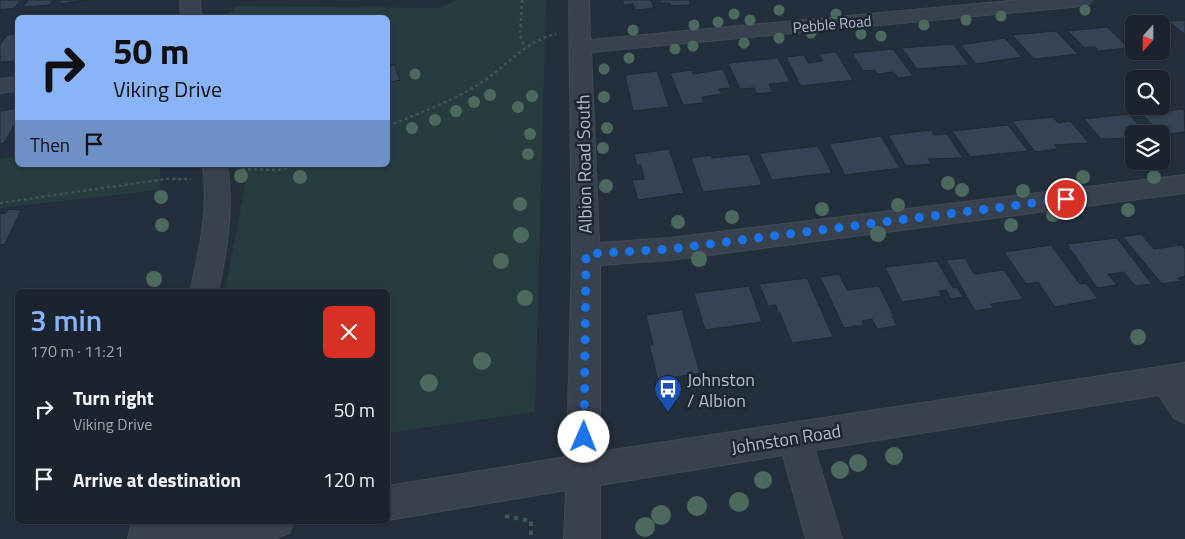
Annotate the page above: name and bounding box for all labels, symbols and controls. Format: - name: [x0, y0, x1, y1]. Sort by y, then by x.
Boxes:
- street label: Pebble Road: [792, 9, 872, 39]
- north arrow: [1125, 15, 1170, 60]
- map controls: [1125, 15, 1170, 170]
- text: 50 m: [113, 24, 189, 78]
- icon: right: [30, 35, 95, 100]
- button: search: [1125, 70, 1170, 115]
- text: Viking Drive: [113, 72, 222, 106]
- street label: Albion Road South: [569, 94, 599, 234]
- button: layers: [1125, 125, 1170, 170]
- text: Then: [30, 130, 70, 159]
- icon: arrive: [80, 130, 108, 158]
- pin: [1045, 178, 1087, 220]
- icon: arrive: [1052, 185, 1080, 213]
- text: 3 min: [30, 297, 102, 343]
- button: close: [323, 306, 375, 358]
- text: 170 m · 11:21: [30, 339, 124, 363]
- place label: Johnston / Albion: [687, 366, 755, 414]
- bus stop icon: Johnston / Albion: [653, 374, 683, 413]
- text: Turn right: [73, 383, 154, 412]
- icon: right: [30, 395, 58, 423]
- text: 50 m: [334, 395, 375, 424]
- position arrow: [557, 410, 609, 462]
- text: Viking Drive: [73, 412, 152, 436]
- street label: Johnston Road: [729, 417, 843, 461]
- icon: arrive: [30, 465, 58, 493]
- text: Arrive at destination: [73, 465, 241, 494]
- text: 120 m: [323, 465, 375, 494]

